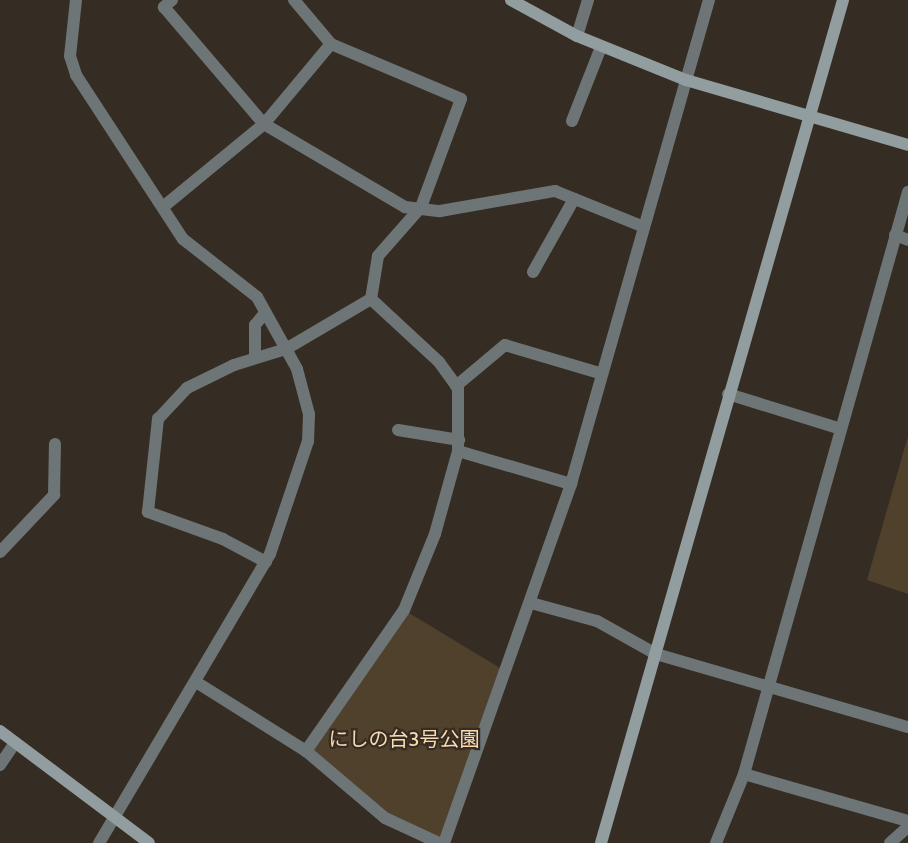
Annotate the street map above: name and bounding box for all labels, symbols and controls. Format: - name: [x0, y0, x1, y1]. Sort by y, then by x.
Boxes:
- park label: にしの台3号公園: [329, 727, 479, 751]

